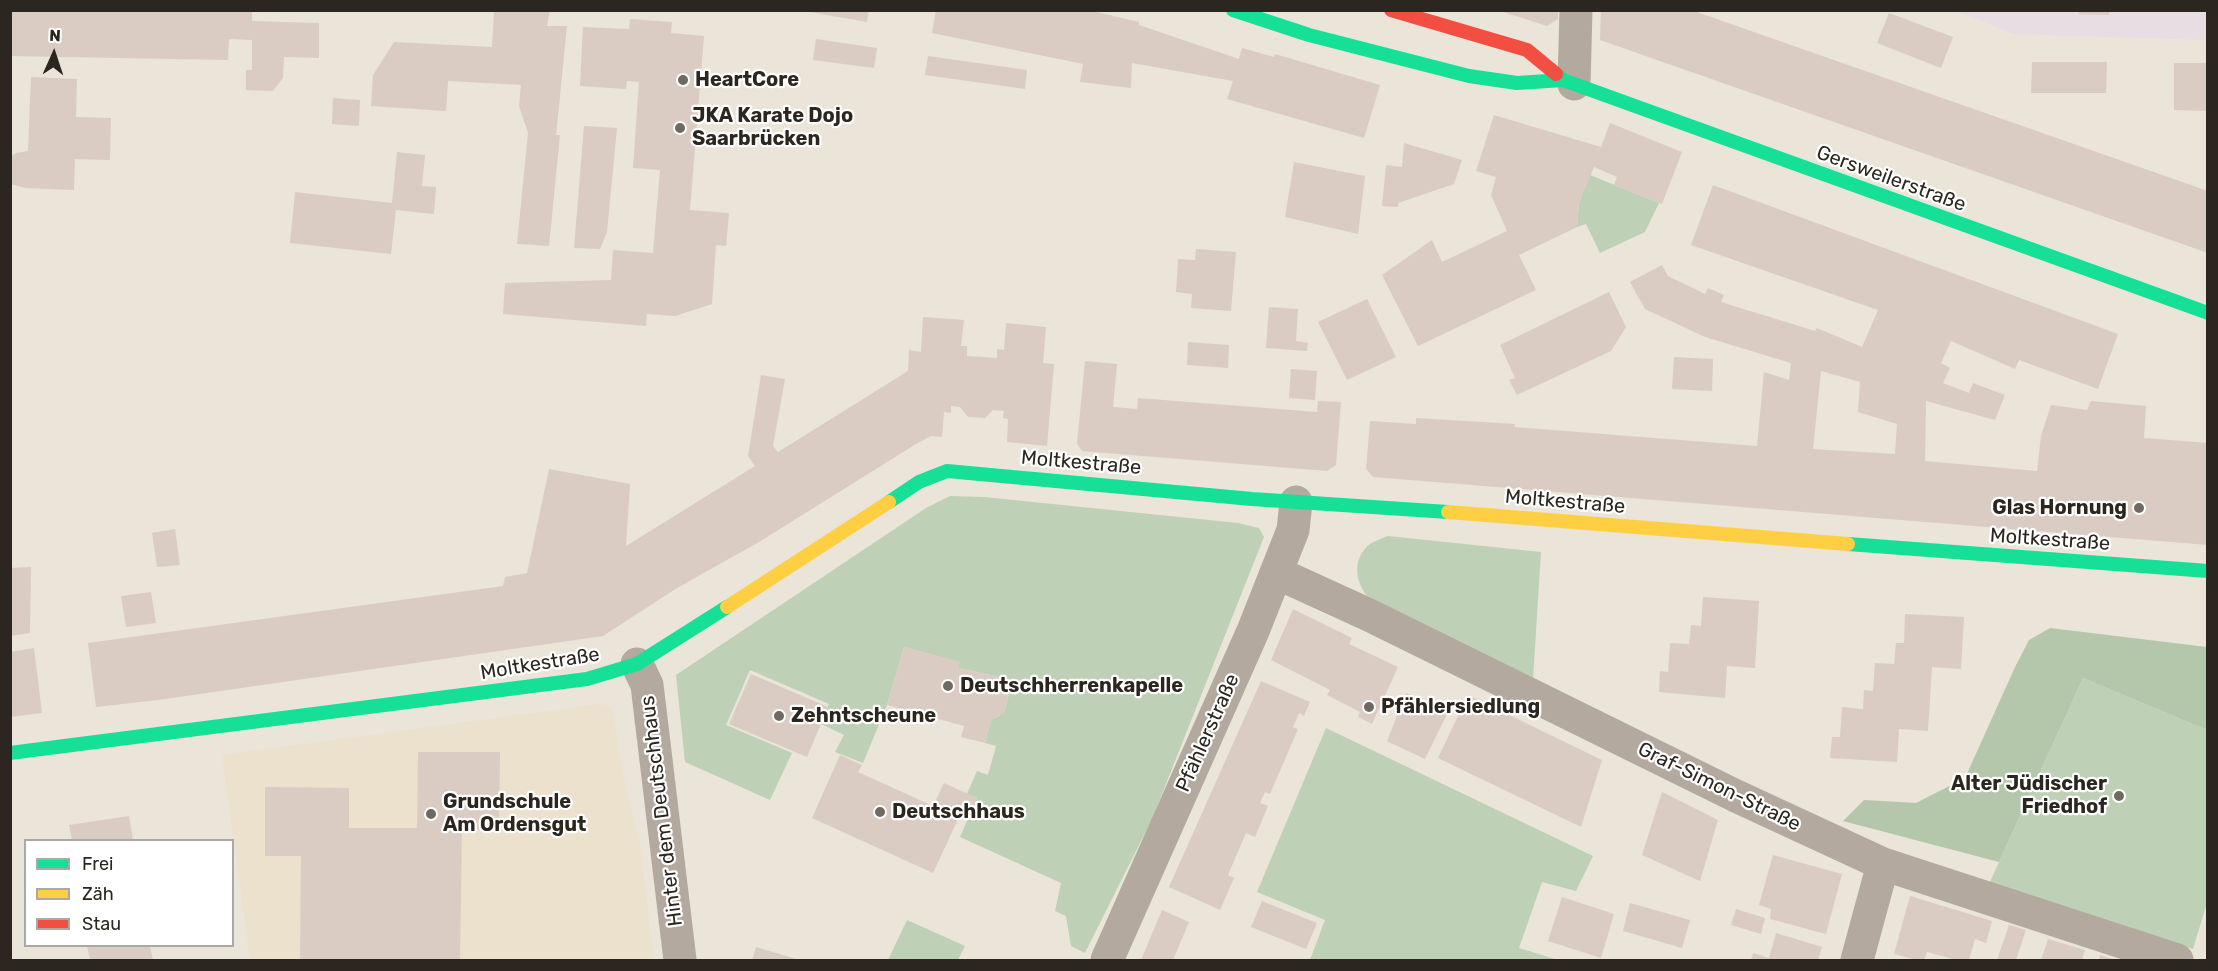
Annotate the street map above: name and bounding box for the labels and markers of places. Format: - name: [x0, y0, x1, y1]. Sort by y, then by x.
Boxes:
- place label: HeartCore: [695, 68, 799, 92]
- marker: HeartCore: [676, 73, 690, 87]
- place label: JKA Karate Dojo Saarbrücken: [692, 104, 853, 151]
- marker: JKA Karate Dojo Saarbrücken: [673, 121, 687, 135]
- place label: Glas Hornung: [1992, 496, 2127, 520]
- marker: Glas Hornung: [2132, 501, 2146, 515]
- place label: Deutschherrenkapelle: [960, 674, 1183, 698]
- marker: Deutschherrenkapelle: [941, 679, 955, 693]
- place label: Pfählersiedlung: [1381, 695, 1540, 719]
- marker: Pfählersiedlung: [1362, 700, 1376, 714]
- place label: Zehntscheune: [791, 704, 936, 728]
- marker: Zehntscheune: [772, 709, 786, 723]
- place label: Alter Jüdischer Friedhof: [1951, 772, 2107, 819]
- marker: Alter Jüdischer Friedhof: [2112, 789, 2126, 803]
- place label: Grundschule Am Ordensgut: [443, 790, 586, 837]
- place label: Deutschhaus: [892, 800, 1025, 824]
- marker: Deutschhaus: [873, 805, 887, 819]
- marker: Grundschule Am Ordensgut: [424, 807, 438, 821]

